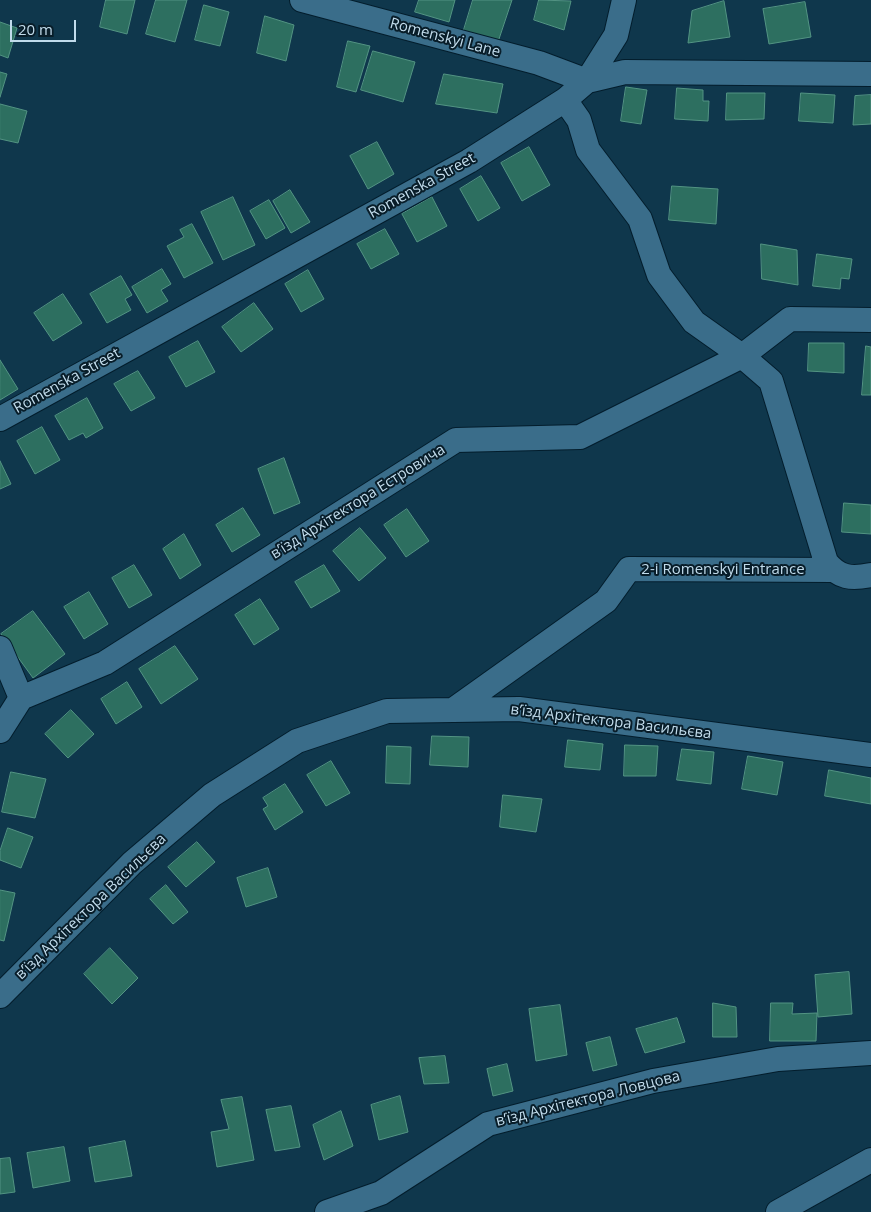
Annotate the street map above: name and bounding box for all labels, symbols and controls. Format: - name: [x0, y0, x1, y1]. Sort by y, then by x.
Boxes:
- scale bar: [12, 10, 79, 42]
- street label: Romenskyi Lane: [388, 15, 502, 61]
- text: 20 m: [18, 19, 53, 39]
- street label: Romenska Street: [366, 149, 478, 223]
- street label: Romenska Street: [11, 344, 123, 418]
- street label: в’їзд Архітектора Естровича: [268, 441, 448, 563]
- street label: 2-i Romenskyi Entrance: [641, 561, 805, 579]
- street label: в’їзд Архітектора Васильєва: [510, 701, 712, 743]
- street label: в’їзд Архітектора Васильєва: [12, 830, 170, 984]
- street label: в’їзд Архітектора Ловцова: [494, 1067, 682, 1131]

